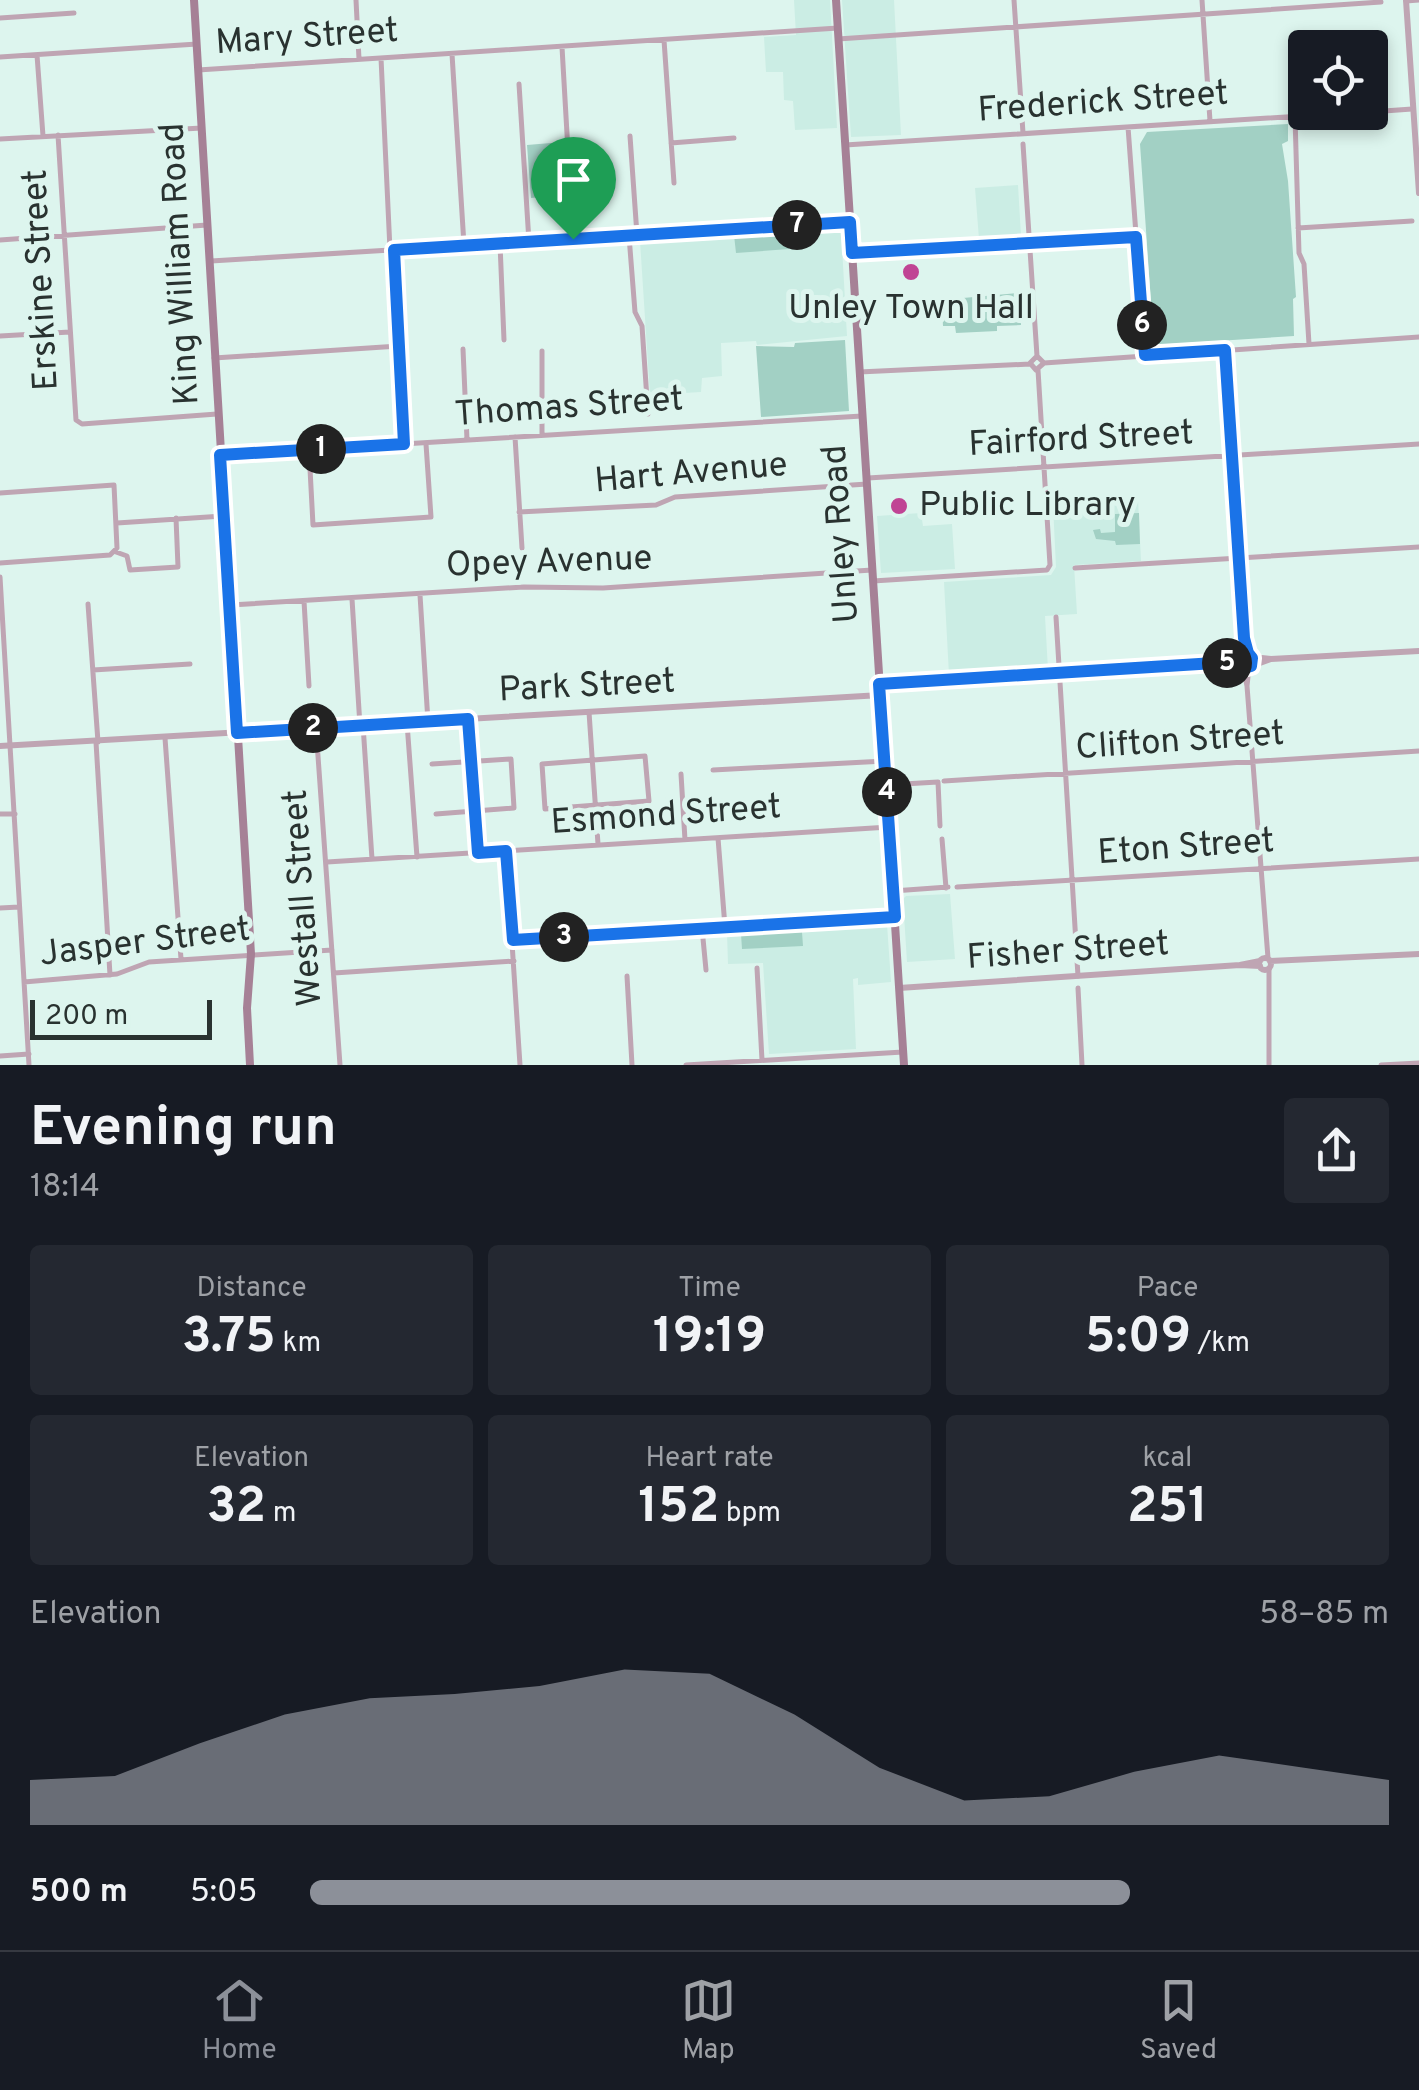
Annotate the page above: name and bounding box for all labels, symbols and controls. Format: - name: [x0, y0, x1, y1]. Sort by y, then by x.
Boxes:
- street label: Mary Street: [214, 10, 400, 66]
- map controls: [1288, 30, 1388, 130]
- button: locate: [1288, 30, 1388, 130]
- street label: Frederick Street: [976, 72, 1230, 134]
- street label: King William Road: [152, 122, 210, 406]
- pin: [531, 137, 616, 240]
- icon: arrive: [546, 152, 601, 207]
- street label: Erskine Street: [14, 168, 70, 392]
- pin: 7: [772, 200, 822, 250]
- text: 7: [789, 207, 805, 243]
- marker: Unley Town Hall: [900, 261, 922, 283]
- place label: Unley Town Hall: [788, 287, 1034, 331]
- pin: 6: [1117, 300, 1167, 350]
- text: 6: [1133, 307, 1151, 343]
- street label: Thomas Street: [453, 378, 685, 438]
- street label: Fairford Street: [967, 412, 1195, 468]
- pin: 1: [296, 424, 346, 474]
- text: 1: [315, 431, 327, 467]
- street label: Unley Road: [814, 443, 870, 625]
- street label: Hart Avenue: [593, 444, 789, 504]
- place label: Public Library: [919, 484, 1136, 528]
- marker: Public Library: [888, 495, 910, 517]
- street label: Opey Avenue: [445, 537, 653, 589]
- pin: 5: [1202, 638, 1252, 688]
- text: 5: [1218, 645, 1236, 681]
- street label: Park Street: [498, 660, 676, 714]
- pin: 2: [288, 703, 338, 753]
- text: 2: [304, 710, 322, 746]
- street label: Clifton Street: [1074, 713, 1286, 771]
- pin: 4: [862, 767, 912, 817]
- text: 4: [878, 774, 896, 810]
- street label: Esmond Street: [549, 786, 783, 846]
- street label: Westall Street: [274, 788, 334, 1008]
- street label: Eton Street: [1096, 820, 1276, 876]
- street label: Jasper Street: [37, 908, 253, 978]
- pin: 3: [539, 912, 589, 962]
- text: 3: [556, 919, 572, 955]
- street label: Fisher Street: [965, 923, 1171, 981]
- scale bar: [30, 995, 212, 1040]
- text: 200 m: [45, 999, 128, 1035]
- text: Evening run: [30, 1095, 337, 1165]
- button: share: [1284, 1098, 1389, 1203]
- text: 18:14: [30, 1168, 100, 1208]
- text: Distance: [197, 1271, 306, 1307]
- text: Time: [678, 1271, 741, 1307]
- text: Pace: [1137, 1271, 1198, 1307]
- text: 3.75: [182, 1307, 276, 1370]
- text: 19:19: [653, 1307, 766, 1370]
- text: 5:09: [1085, 1307, 1191, 1370]
- text: km: [276, 1326, 321, 1362]
- text: /km: [1191, 1326, 1250, 1362]
- text: Elevation: [194, 1441, 309, 1477]
- text: Heart rate: [645, 1441, 774, 1477]
- text: kcal: [1143, 1441, 1192, 1477]
- text: 32: [207, 1477, 266, 1540]
- text: 152: [638, 1477, 719, 1540]
- text: 251: [1127, 1477, 1208, 1540]
- text: m: [266, 1496, 296, 1532]
- text: bpm: [719, 1496, 781, 1532]
- text: Elevation: [30, 1595, 162, 1635]
- text: 58–85 m: [1259, 1595, 1389, 1635]
- text: 500 m: [30, 1873, 128, 1913]
- text: 5:05: [190, 1873, 258, 1913]
- tab: Home: [202, 1973, 276, 2069]
- tab: Map: [681, 1973, 736, 2069]
- tab: Saved: [1140, 1973, 1217, 2069]

